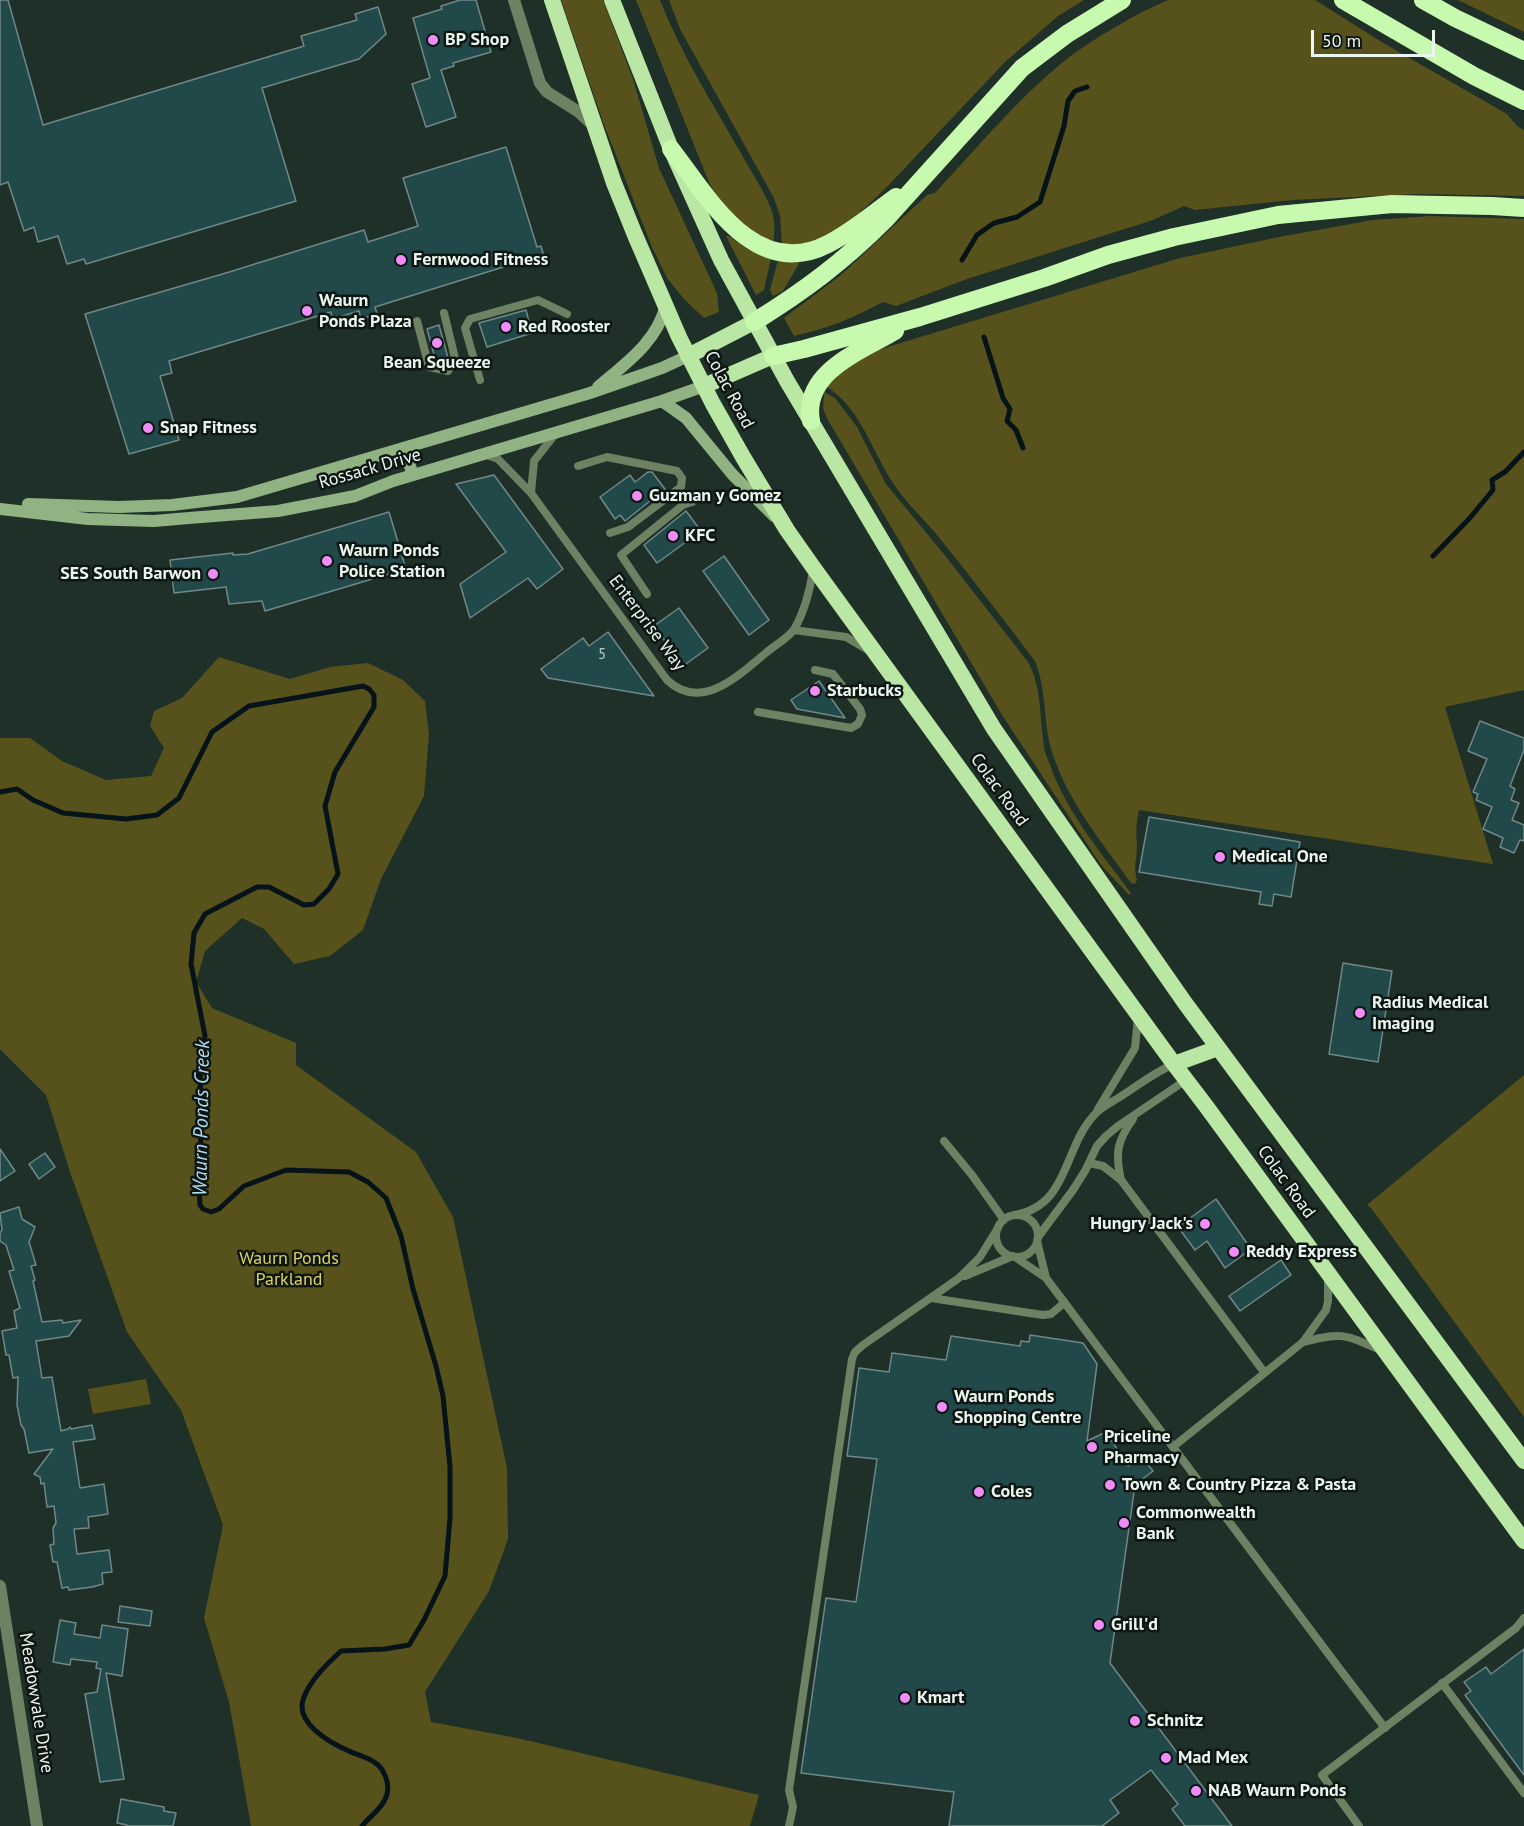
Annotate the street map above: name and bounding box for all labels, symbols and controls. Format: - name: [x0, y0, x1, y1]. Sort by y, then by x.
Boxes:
- scale bar: [1314, 18, 1438, 56]
- place label: BP Shop: [445, 29, 509, 51]
- text: 50 m: [1322, 29, 1361, 52]
- marker: BP Shop: [426, 33, 440, 47]
- place label: Fernwood Fitness: [413, 249, 548, 271]
- marker: Fernwood Fitness: [394, 253, 408, 267]
- place label: Waurn Ponds Plaza: [319, 290, 412, 332]
- marker: Waurn Ponds Plaza: [300, 304, 314, 318]
- place label: Red Rooster: [518, 316, 610, 338]
- marker: Red Rooster: [499, 320, 513, 334]
- marker: Bean Squeeze: [430, 336, 444, 350]
- street label: Colac Road: [700, 348, 758, 432]
- place label: Bean Squeeze: [383, 352, 491, 374]
- place label: Snap Fitness: [160, 417, 257, 439]
- marker: Snap Fitness: [141, 421, 155, 435]
- street label: Rossack Drive: [316, 444, 424, 494]
- place label: Guzman y Gomez: [649, 485, 781, 507]
- marker: Guzman y Gomez: [630, 489, 644, 503]
- place label: KFC: [685, 525, 715, 547]
- marker: KFC: [666, 529, 680, 543]
- place label: Waurn Ponds Police Station: [339, 540, 445, 582]
- marker: Waurn Ponds Police Station: [320, 554, 334, 568]
- place label: SES South Barwon: [60, 563, 201, 585]
- marker: SES South Barwon: [206, 567, 220, 581]
- street label: Enterprise Way: [604, 571, 690, 675]
- house number: 5: [598, 646, 606, 664]
- place label: Starbucks: [827, 680, 902, 702]
- marker: Starbucks: [808, 684, 822, 698]
- street label: Colac Road: [965, 749, 1033, 831]
- place label: Medical One: [1232, 846, 1328, 868]
- marker: Medical One: [1213, 850, 1227, 864]
- place label: Radius Medical Imaging: [1372, 992, 1488, 1034]
- marker: Radius Medical Imaging: [1353, 1006, 1367, 1020]
- water label: Waurn Ponds Creek: [189, 1040, 215, 1196]
- street label: Colac Road: [1252, 1141, 1320, 1223]
- place label: Hungry Jack's: [1090, 1213, 1193, 1235]
- marker: Hungry Jack's: [1198, 1217, 1212, 1231]
- place label: Reddy Express: [1246, 1241, 1357, 1263]
- marker: Reddy Express: [1227, 1245, 1241, 1259]
- park label: Waurn Ponds Parkland: [239, 1248, 339, 1290]
- place label: Waurn Ponds Shopping Centre: [954, 1386, 1081, 1428]
- marker: Waurn Ponds Shopping Centre: [935, 1400, 949, 1414]
- place label: Priceline Pharmacy: [1104, 1426, 1179, 1468]
- marker: Priceline Pharmacy: [1085, 1440, 1099, 1454]
- place label: Town & Country Pizza & Pasta: [1122, 1474, 1356, 1496]
- marker: Town & Country Pizza & Pasta: [1103, 1478, 1117, 1492]
- place label: Coles: [991, 1481, 1032, 1503]
- marker: Coles: [972, 1485, 986, 1499]
- place label: Commonwealth Bank: [1136, 1502, 1256, 1544]
- marker: Commonwealth Bank: [1117, 1516, 1131, 1530]
- place label: Grill'd: [1111, 1614, 1158, 1636]
- marker: Grill'd: [1092, 1618, 1106, 1632]
- street label: Meadowvale Drive: [14, 1631, 58, 1775]
- place label: Kmart: [917, 1687, 964, 1709]
- marker: Kmart: [898, 1691, 912, 1705]
- place label: Schnitz: [1147, 1710, 1203, 1732]
- marker: Schnitz: [1128, 1714, 1142, 1728]
- place label: Mad Mex: [1178, 1747, 1248, 1769]
- marker: Mad Mex: [1159, 1751, 1173, 1765]
- place label: NAB Waurn Ponds: [1208, 1780, 1346, 1802]
- marker: NAB Waurn Ponds: [1189, 1784, 1203, 1798]

